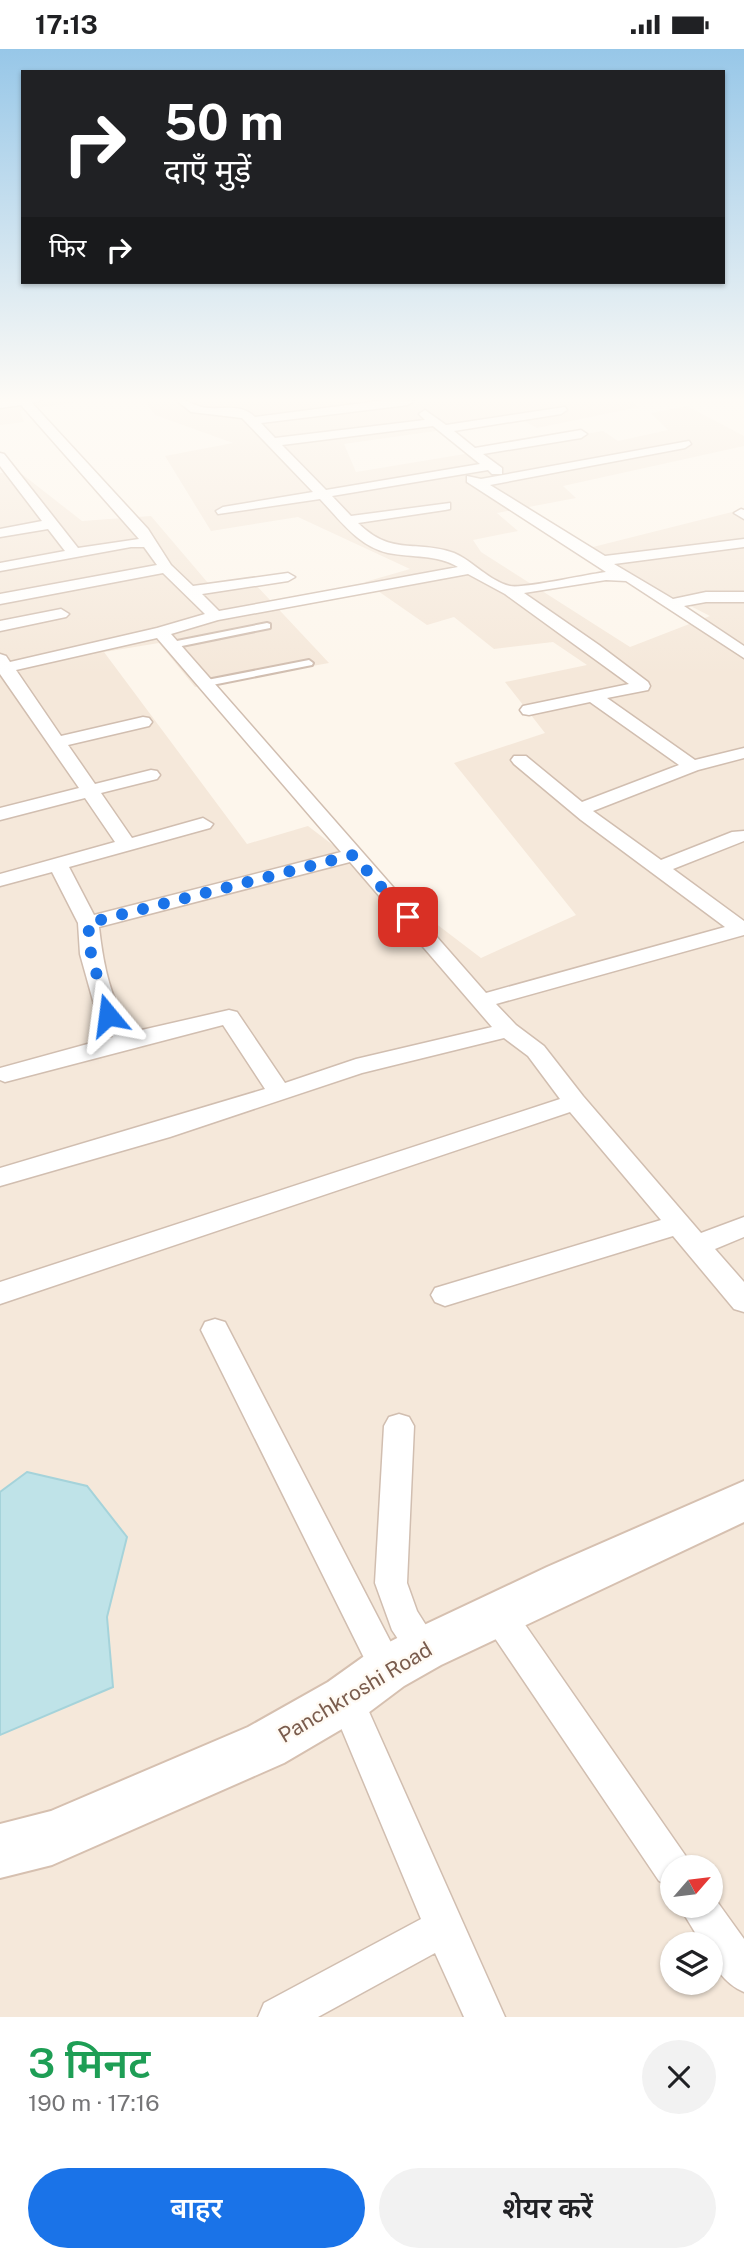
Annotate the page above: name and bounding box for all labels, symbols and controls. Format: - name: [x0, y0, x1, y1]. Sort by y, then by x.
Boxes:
- text: 17:13: [35, 9, 98, 40]
- text: 50 m: [164, 93, 284, 151]
- icon: right: [49, 98, 140, 189]
- text: दाएँ मुड़ें: [164, 152, 251, 189]
- icon: right: [100, 231, 138, 269]
- text: फिर: [49, 232, 86, 263]
- pin: [378, 887, 438, 947]
- icon: arrive: [389, 898, 427, 936]
- position arrow: [71, 978, 145, 1052]
- street label: Panchkroshi Road: [274, 1636, 436, 1748]
- north arrow: [660, 1855, 723, 1918]
- map controls: [660, 1855, 723, 1995]
- button: layers: [660, 1932, 723, 1995]
- text: 3 मिनट: [28, 2038, 150, 2087]
- button: close: [642, 2040, 716, 2114]
- text: 190 m · 17:16: [28, 2089, 159, 2116]
- button: बाहर: [28, 2168, 365, 2248]
- button: शेयर करें: [379, 2168, 716, 2248]

